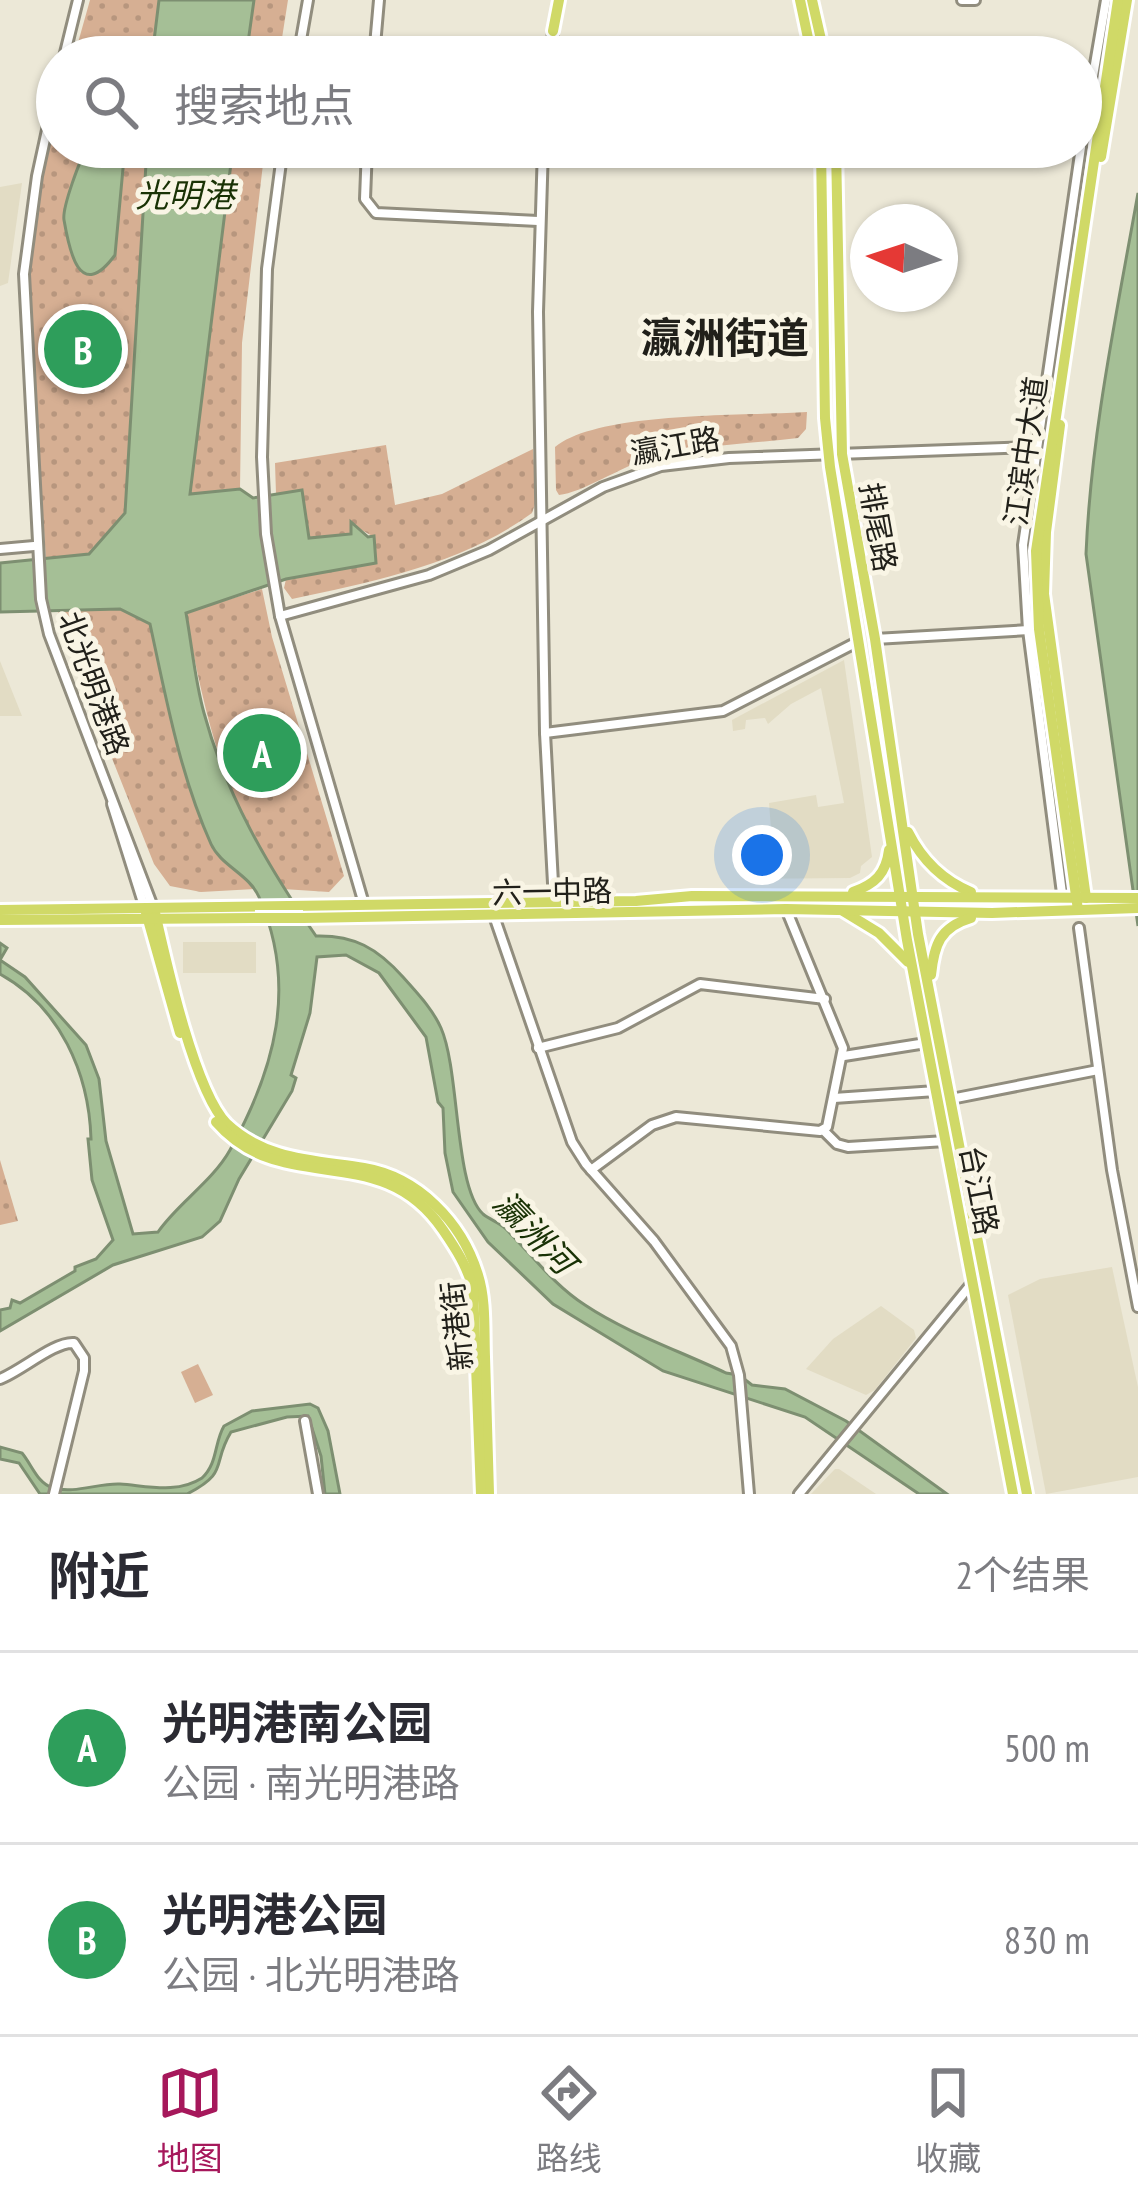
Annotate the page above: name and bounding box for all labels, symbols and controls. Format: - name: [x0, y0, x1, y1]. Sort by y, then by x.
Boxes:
- search box: [36, 36, 1102, 168]
- icon: search: [78, 69, 144, 135]
- text: 搜索地点: [174, 76, 354, 134]
- water label: 光明港: [136, 173, 239, 216]
- north arrow: [850, 204, 958, 312]
- pin: B: [44, 304, 122, 394]
- district label: 瀛洲街道: [641, 310, 809, 365]
- street label: 江滨中大道: [995, 374, 1055, 528]
- street label: 瀛江路: [627, 418, 723, 472]
- street label: 排尾路: [852, 479, 906, 575]
- street label: 北光明港路: [51, 606, 139, 760]
- pin: A: [223, 708, 301, 798]
- your location: [732, 825, 792, 885]
- street label: 六一中路: [492, 870, 612, 912]
- street label: 台江路: [952, 1142, 1008, 1238]
- water label: 瀛洲河: [485, 1181, 589, 1287]
- street label: 新港街: [432, 1279, 480, 1373]
- text: 附近: [48, 1542, 150, 1608]
- text: 2个结果: [955, 1549, 1090, 1600]
- text: 光明港南公园: [162, 1693, 432, 1751]
- text: A: [77, 1722, 97, 1773]
- text: 500 m: [1004, 1722, 1090, 1773]
- text: 公园 · 南光明港路: [162, 1757, 460, 1808]
- text: 光明港公园: [162, 1885, 387, 1943]
- text: B: [77, 1914, 97, 1965]
- text: 830 m: [1004, 1914, 1090, 1965]
- text: 公园 · 北光明港路: [162, 1949, 460, 2000]
- tab: 地图: [157, 2060, 223, 2180]
- tab: 路线: [536, 2060, 602, 2180]
- tab: 收藏: [915, 2060, 981, 2180]

